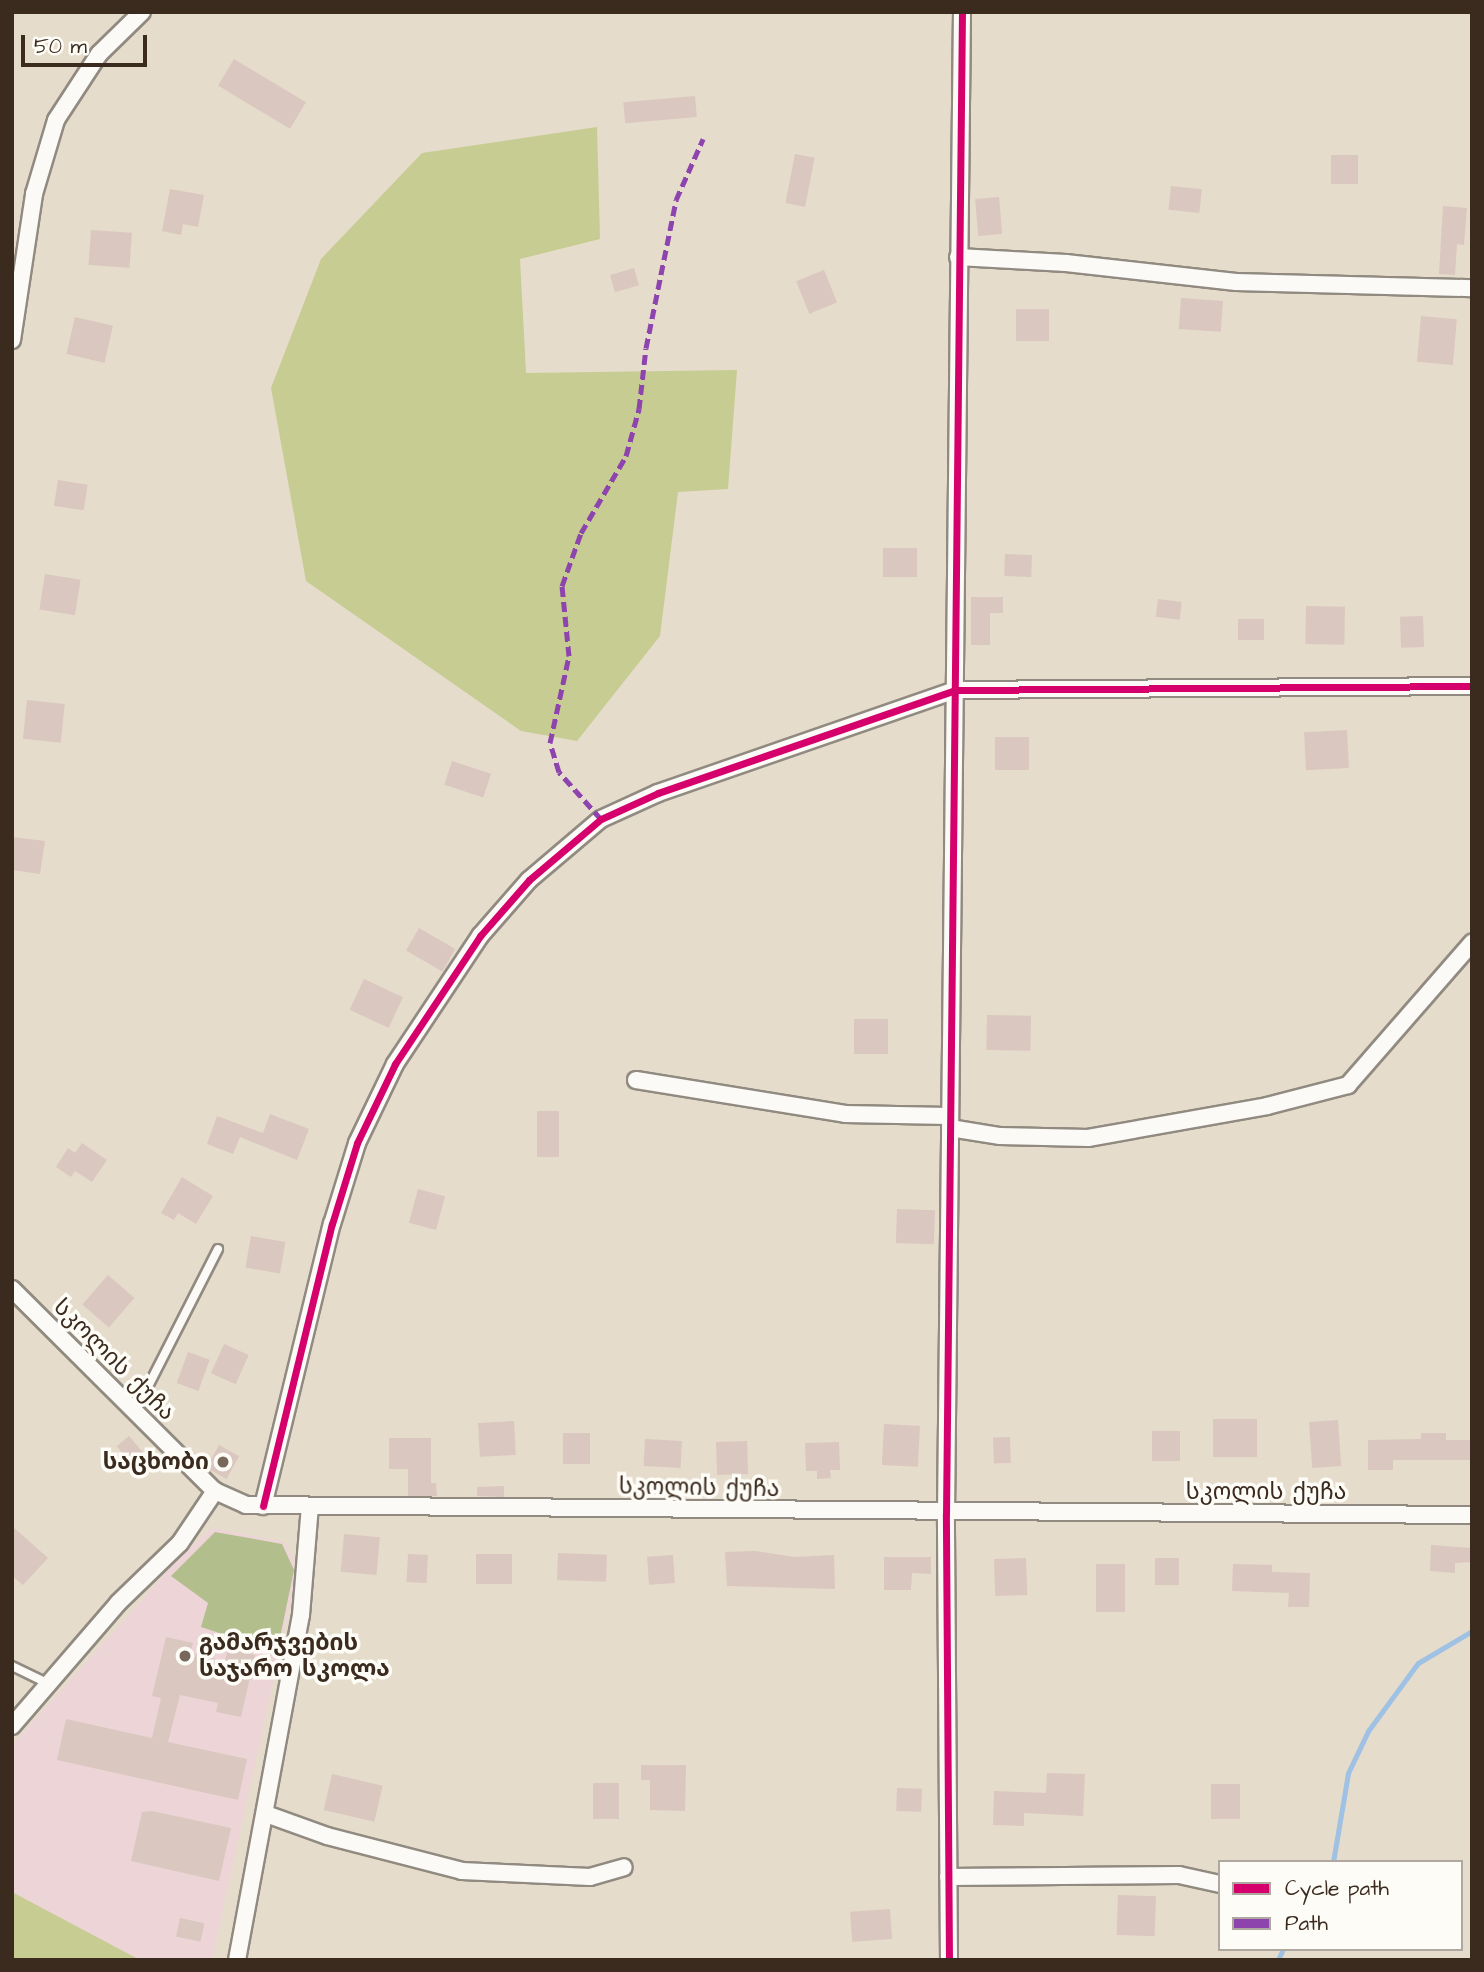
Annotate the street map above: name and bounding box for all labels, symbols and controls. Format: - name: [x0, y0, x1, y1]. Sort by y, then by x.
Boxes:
- scale bar: [24, 21, 150, 65]
- text: 50 m: [34, 32, 87, 61]
- street label: სკოლის ქუჩა: [47, 1293, 181, 1427]
- place label: საცხობი: [103, 1448, 209, 1476]
- marker: საცხობი: [215, 1454, 231, 1470]
- street label: სკოლის ქუჩა: [619, 1473, 779, 1503]
- street label: სკოლის ქუჩა: [1186, 1478, 1346, 1506]
- place label: გამარჯვების საჯარო სკოლა: [199, 1629, 390, 1683]
- marker: გამარჯვების საჯარო სკოლა: [177, 1648, 193, 1664]
- legend: [1218, 1860, 1463, 1951]
- text: Cycle path: [1285, 1874, 1389, 1903]
- text: Path: [1285, 1909, 1328, 1938]

